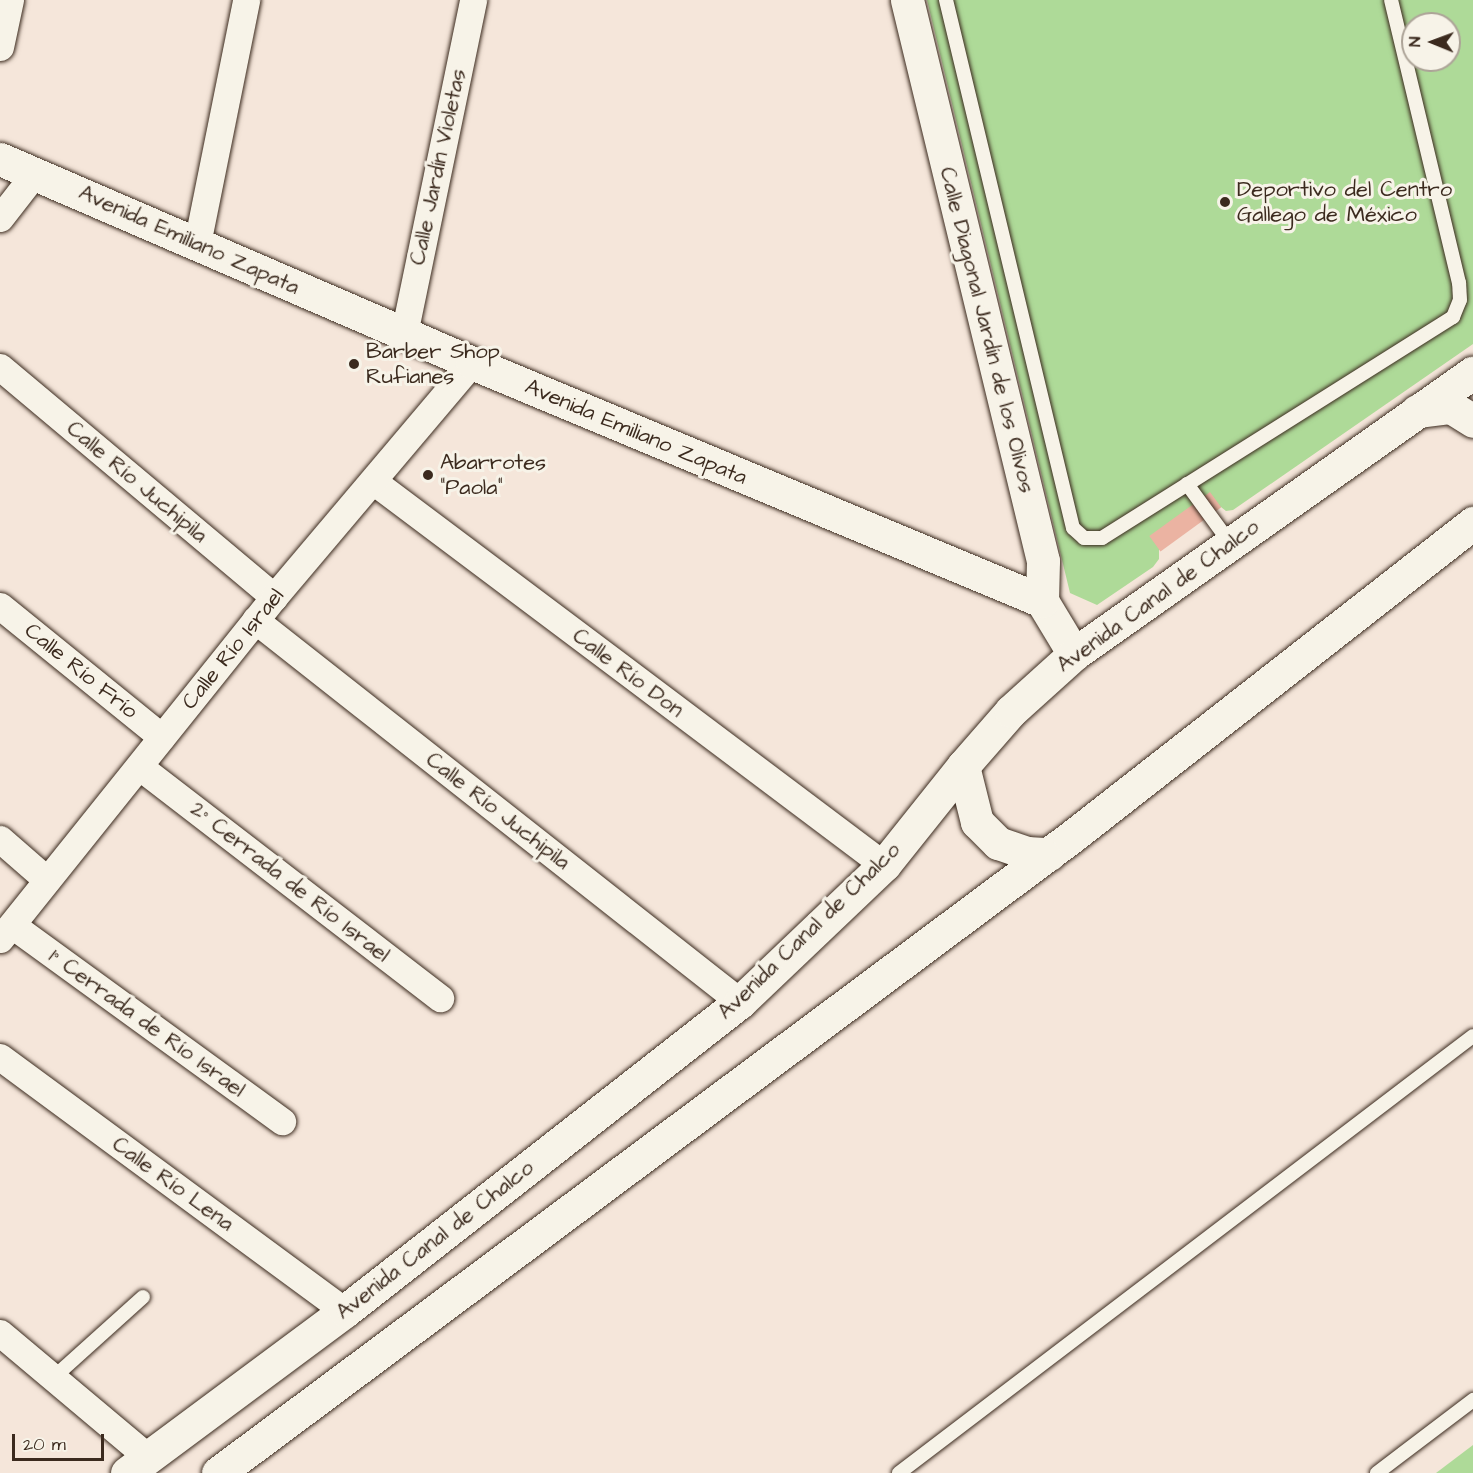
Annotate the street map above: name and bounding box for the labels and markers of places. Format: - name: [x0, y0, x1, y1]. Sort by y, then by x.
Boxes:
- place label: Deportivo del Centro Gallego de México: [1237, 176, 1452, 228]
- marker: Deportivo del Centro Gallego de México: [1218, 195, 1232, 209]
- place label: Barber Shop Rufianes: [366, 338, 500, 390]
- marker: Barber Shop Rufianes: [347, 357, 361, 371]
- place label: Abarrotes "Paola": [440, 449, 546, 500]
- marker: Abarrotes "Paola": [421, 468, 435, 482]

